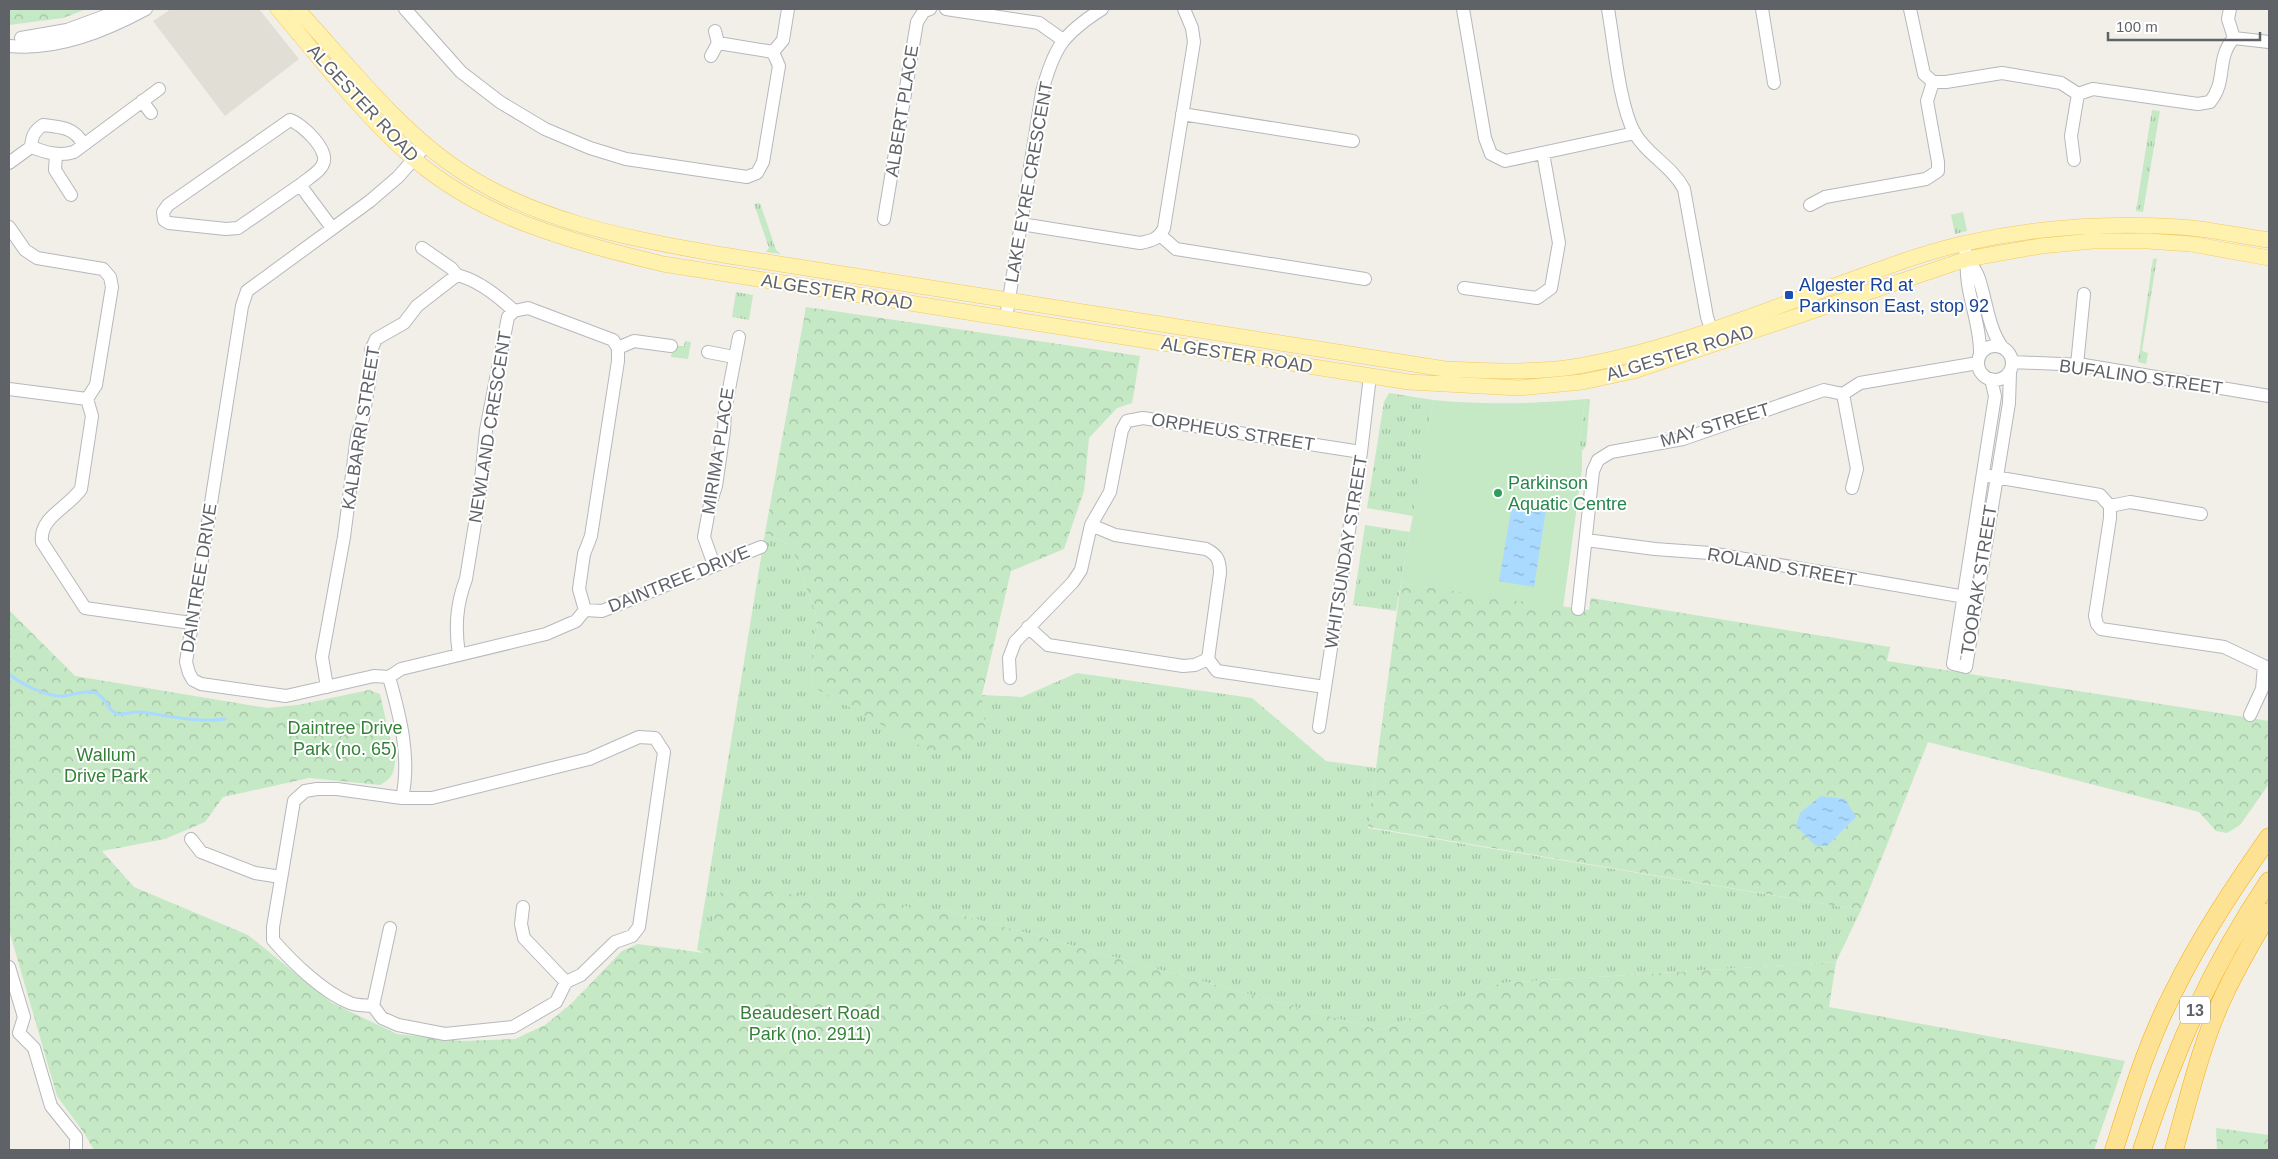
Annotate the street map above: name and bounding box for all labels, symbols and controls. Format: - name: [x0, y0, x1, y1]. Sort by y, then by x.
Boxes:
- scale bar: [2108, 10, 2260, 42]
- text: 100 m: [2116, 18, 2158, 35]
- street label: ALGESTER ROAD: [303, 40, 423, 166]
- street label: ALBERT PLACE: [882, 44, 922, 178]
- street label: LAKE EYRE CRESCENT: [1001, 80, 1057, 284]
- street label: ALGESTER ROAD: [760, 270, 914, 314]
- place label: Algester Rd at Parkinson East, stop 92: [1799, 275, 1989, 316]
- marker: Algester Rd at Parkinson East, stop 92: [1783, 289, 1795, 301]
- street label: ALGESTER ROAD: [1604, 321, 1756, 385]
- street label: NEWLAND CRESCENT: [465, 330, 515, 524]
- street label: ALGESTER ROAD: [1160, 333, 1314, 377]
- street label: KALBARRI STREET: [338, 345, 384, 511]
- street label: BUFALINO STREET: [2058, 356, 2224, 398]
- street label: MIRIMA PLACE: [698, 386, 738, 516]
- street label: MAY STREET: [1658, 399, 1772, 451]
- street label: ORPHEUS STREET: [1150, 409, 1316, 455]
- street label: WHITSUNDAY STREET: [1321, 454, 1371, 650]
- place label: Parkinson Aquatic Centre: [1508, 473, 1627, 514]
- marker: Parkinson Aquatic Centre: [1492, 487, 1504, 499]
- street label: DAINTREE DRIVE: [177, 502, 221, 654]
- street label: TOORAK STREET: [1957, 504, 2001, 656]
- street label: DAINTREE DRIVE: [605, 541, 753, 617]
- street label: ROLAND STREET: [1706, 544, 1858, 590]
- park label: Daintree Drive Park (no. 65): [287, 718, 403, 759]
- park label: Wallum Drive Park: [64, 745, 149, 786]
- road number: 13: [2180, 996, 2210, 1024]
- park label: Beaudesert Road Park (no. 2911): [740, 1003, 880, 1044]

